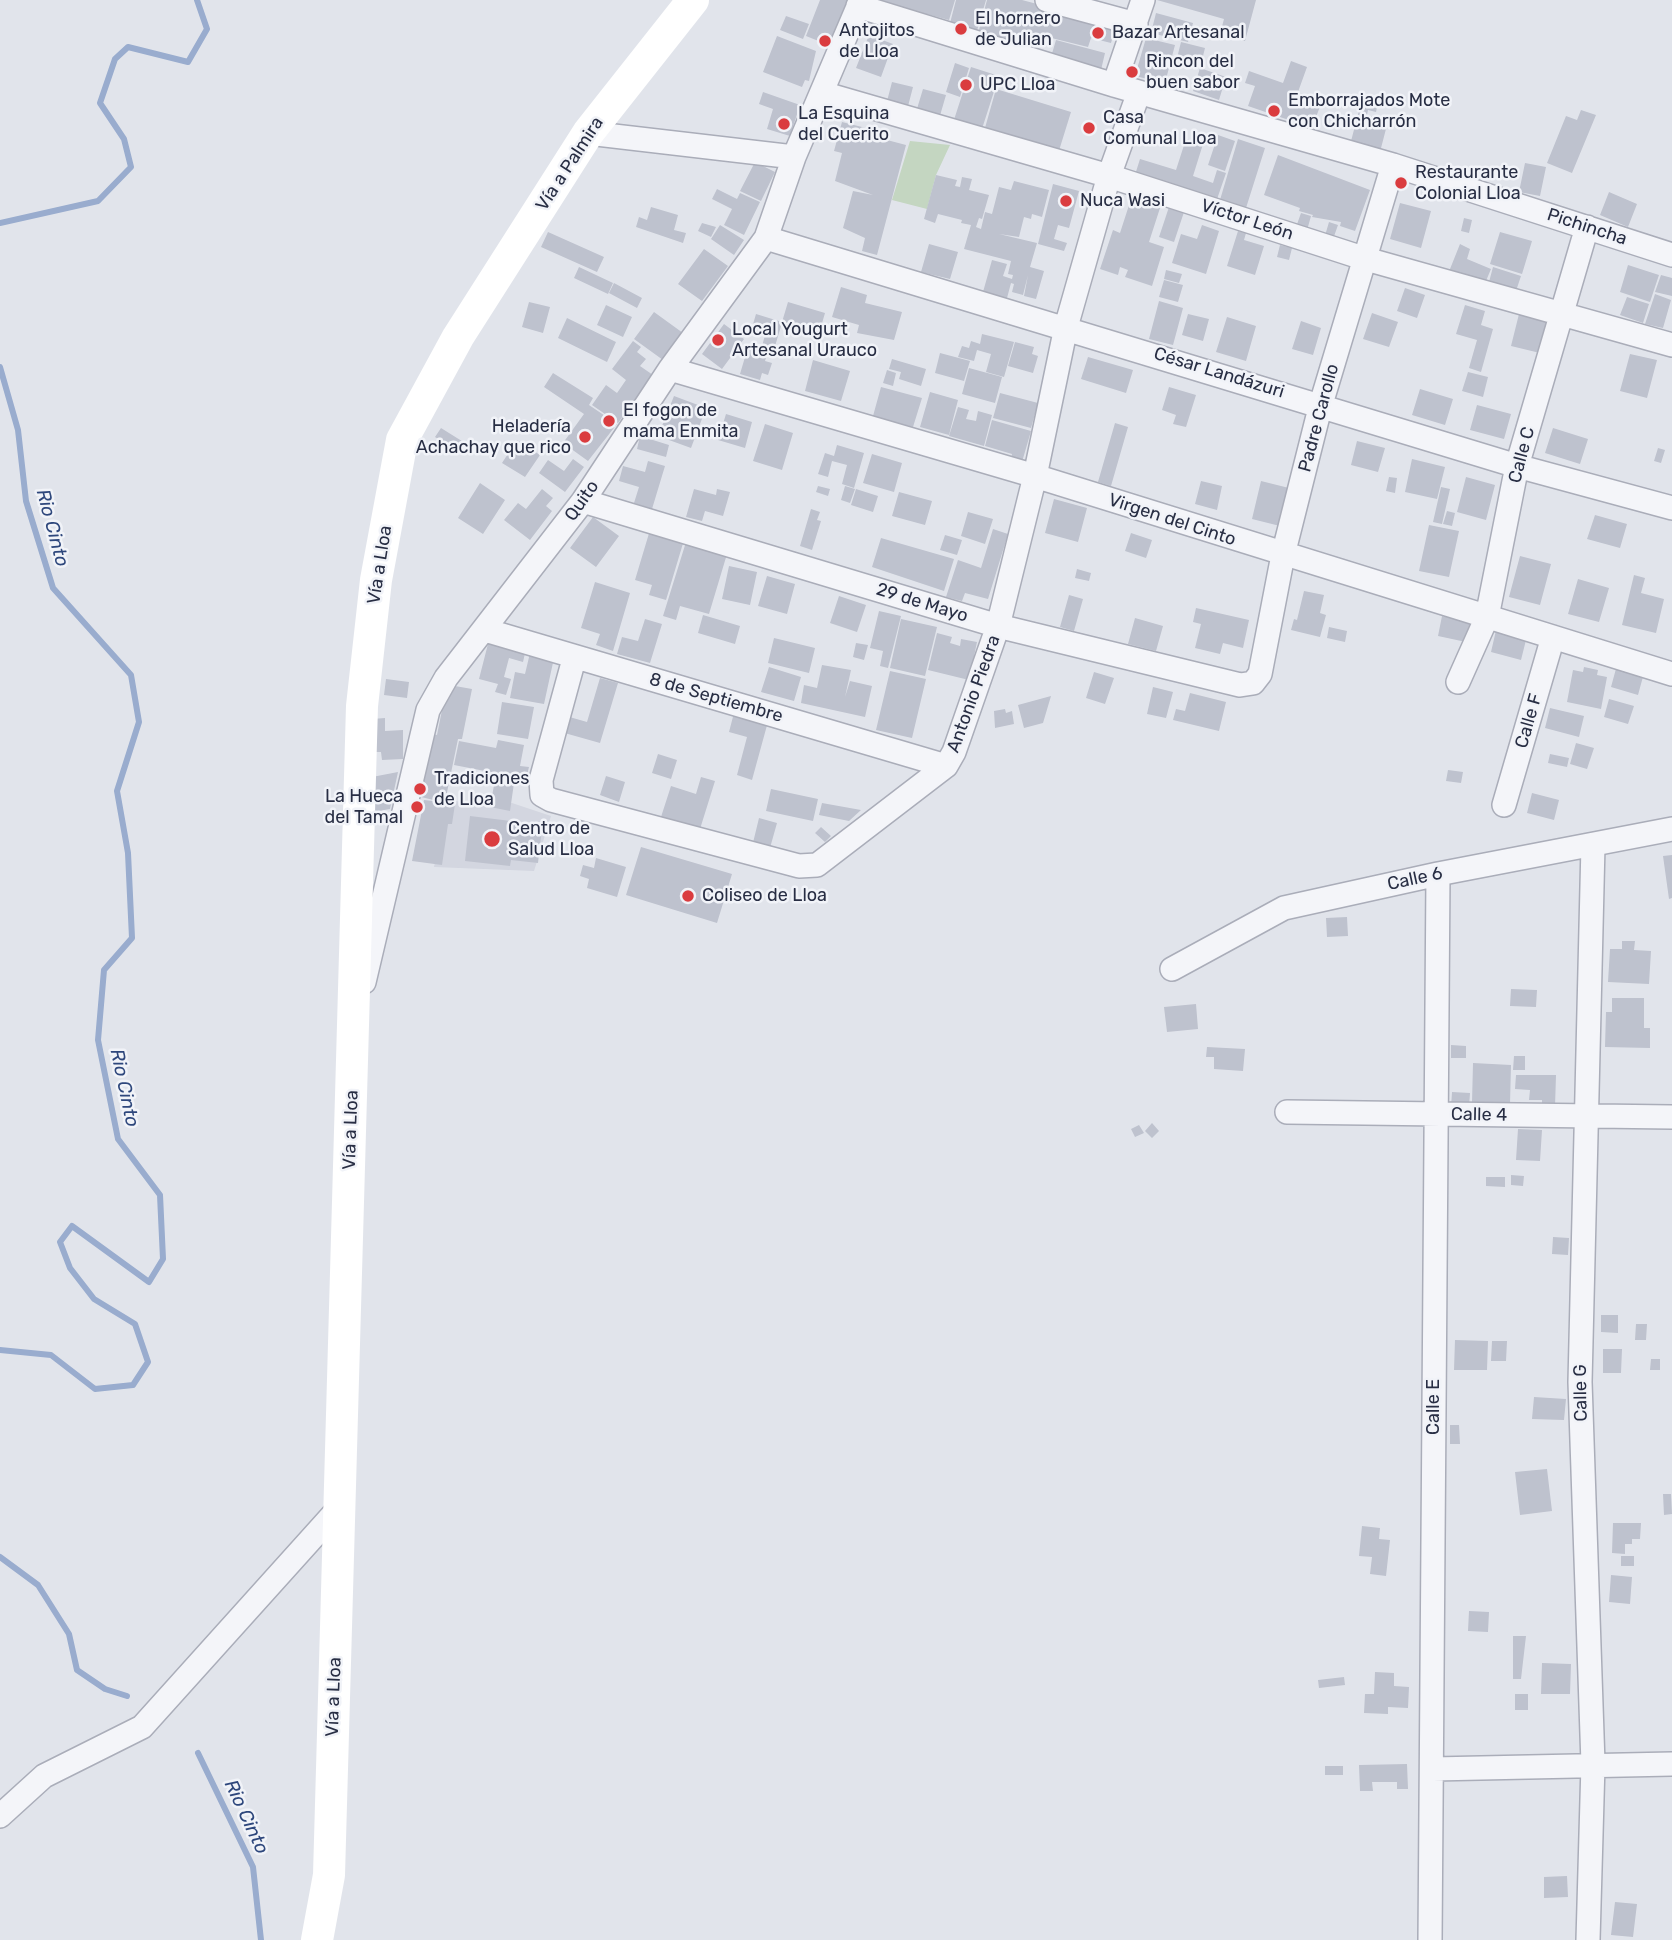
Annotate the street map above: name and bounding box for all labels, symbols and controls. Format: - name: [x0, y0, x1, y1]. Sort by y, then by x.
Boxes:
- place label: El hornero de Julian: [975, 8, 1061, 50]
- place label: Antojitos de Lloa: [839, 20, 915, 62]
- marker: El hornero de Julian: [953, 21, 969, 37]
- place label: Bazar Artesanal: [1112, 22, 1245, 44]
- marker: Bazar Artesanal: [1090, 25, 1106, 41]
- marker: Antojitos de Lloa: [817, 33, 833, 49]
- place label: Rincon del buen sabor: [1146, 51, 1240, 94]
- marker: Rincon del buen sabor: [1124, 64, 1140, 80]
- place label: UPC Lloa: [980, 74, 1055, 96]
- marker: UPC Lloa: [958, 77, 974, 93]
- place label: Emborrajados Mote con Chicharrón: [1288, 90, 1450, 132]
- place label: La Esquina del Cuerito: [798, 103, 889, 146]
- marker: Emborrajados Mote con Chicharrón: [1266, 103, 1282, 119]
- place label: Casa Comunal Lloa: [1103, 107, 1217, 150]
- street label: Vía a Palmira: [532, 113, 608, 215]
- marker: La Esquina del Cuerito: [776, 116, 792, 132]
- marker: Casa Comunal Lloa: [1081, 120, 1097, 136]
- place label: Restaurante Colonial Lloa: [1415, 162, 1521, 204]
- marker: Restaurante Colonial Lloa: [1393, 175, 1409, 191]
- place label: Nuca Wasi: [1080, 190, 1165, 212]
- marker: Nuca Wasi: [1058, 193, 1074, 209]
- street label: Víctor León: [1198, 195, 1296, 245]
- street label: Pichincha: [1544, 204, 1630, 250]
- place label: Local Yougurt Artesanal Urauco: [732, 319, 877, 362]
- marker: Local Yougurt Artesanal Urauco: [710, 332, 726, 348]
- street label: César Landázuri: [1151, 343, 1287, 403]
- street label: Padre Carollo: [1294, 362, 1344, 474]
- place label: El fogon de mama Enmita: [623, 400, 738, 442]
- marker: El fogon de mama Enmita: [601, 413, 617, 429]
- place label: Heladería Achachay que rico: [416, 416, 571, 458]
- street label: Calle C: [1504, 425, 1540, 485]
- marker: Heladería Achachay que rico: [577, 429, 593, 445]
- street label: Quito: [560, 476, 604, 526]
- water label: Rio Cinto: [31, 487, 73, 569]
- street label: Virgen del Cinto: [1105, 489, 1239, 551]
- street label: Vía a Lloa: [363, 524, 397, 606]
- street label: 29 de Mayo: [874, 579, 970, 627]
- street label: Antonio Piedra: [943, 632, 1005, 756]
- street label: 8 de Septiembre: [647, 669, 785, 727]
- street label: Calle F: [1511, 691, 1547, 751]
- place label: Tradiciones de Lloa: [434, 768, 529, 810]
- marker: Tradiciones de Lloa: [412, 781, 428, 797]
- place label: La Hueca del Tamal: [324, 786, 403, 828]
- marker: La Hueca del Tamal: [409, 799, 425, 815]
- place label: Centro de Salud Lloa: [508, 818, 594, 860]
- marker: Centro de Salud Lloa: [482, 829, 502, 849]
- street label: Calle 6: [1385, 863, 1445, 895]
- place label: Coliseo de Lloa: [702, 885, 827, 907]
- marker: Coliseo de Lloa: [680, 888, 696, 904]
- water label: Rio Cinto: [105, 1047, 143, 1129]
- street label: Vía a Lloa: [339, 1090, 363, 1170]
- street label: Calle 4: [1451, 1104, 1507, 1126]
- street label: Calle G: [1570, 1364, 1592, 1422]
- street label: Calle E: [1423, 1379, 1445, 1435]
- street label: Vía a Lloa: [322, 1657, 346, 1737]
- water label: Rio Cinto: [219, 1776, 273, 1858]

